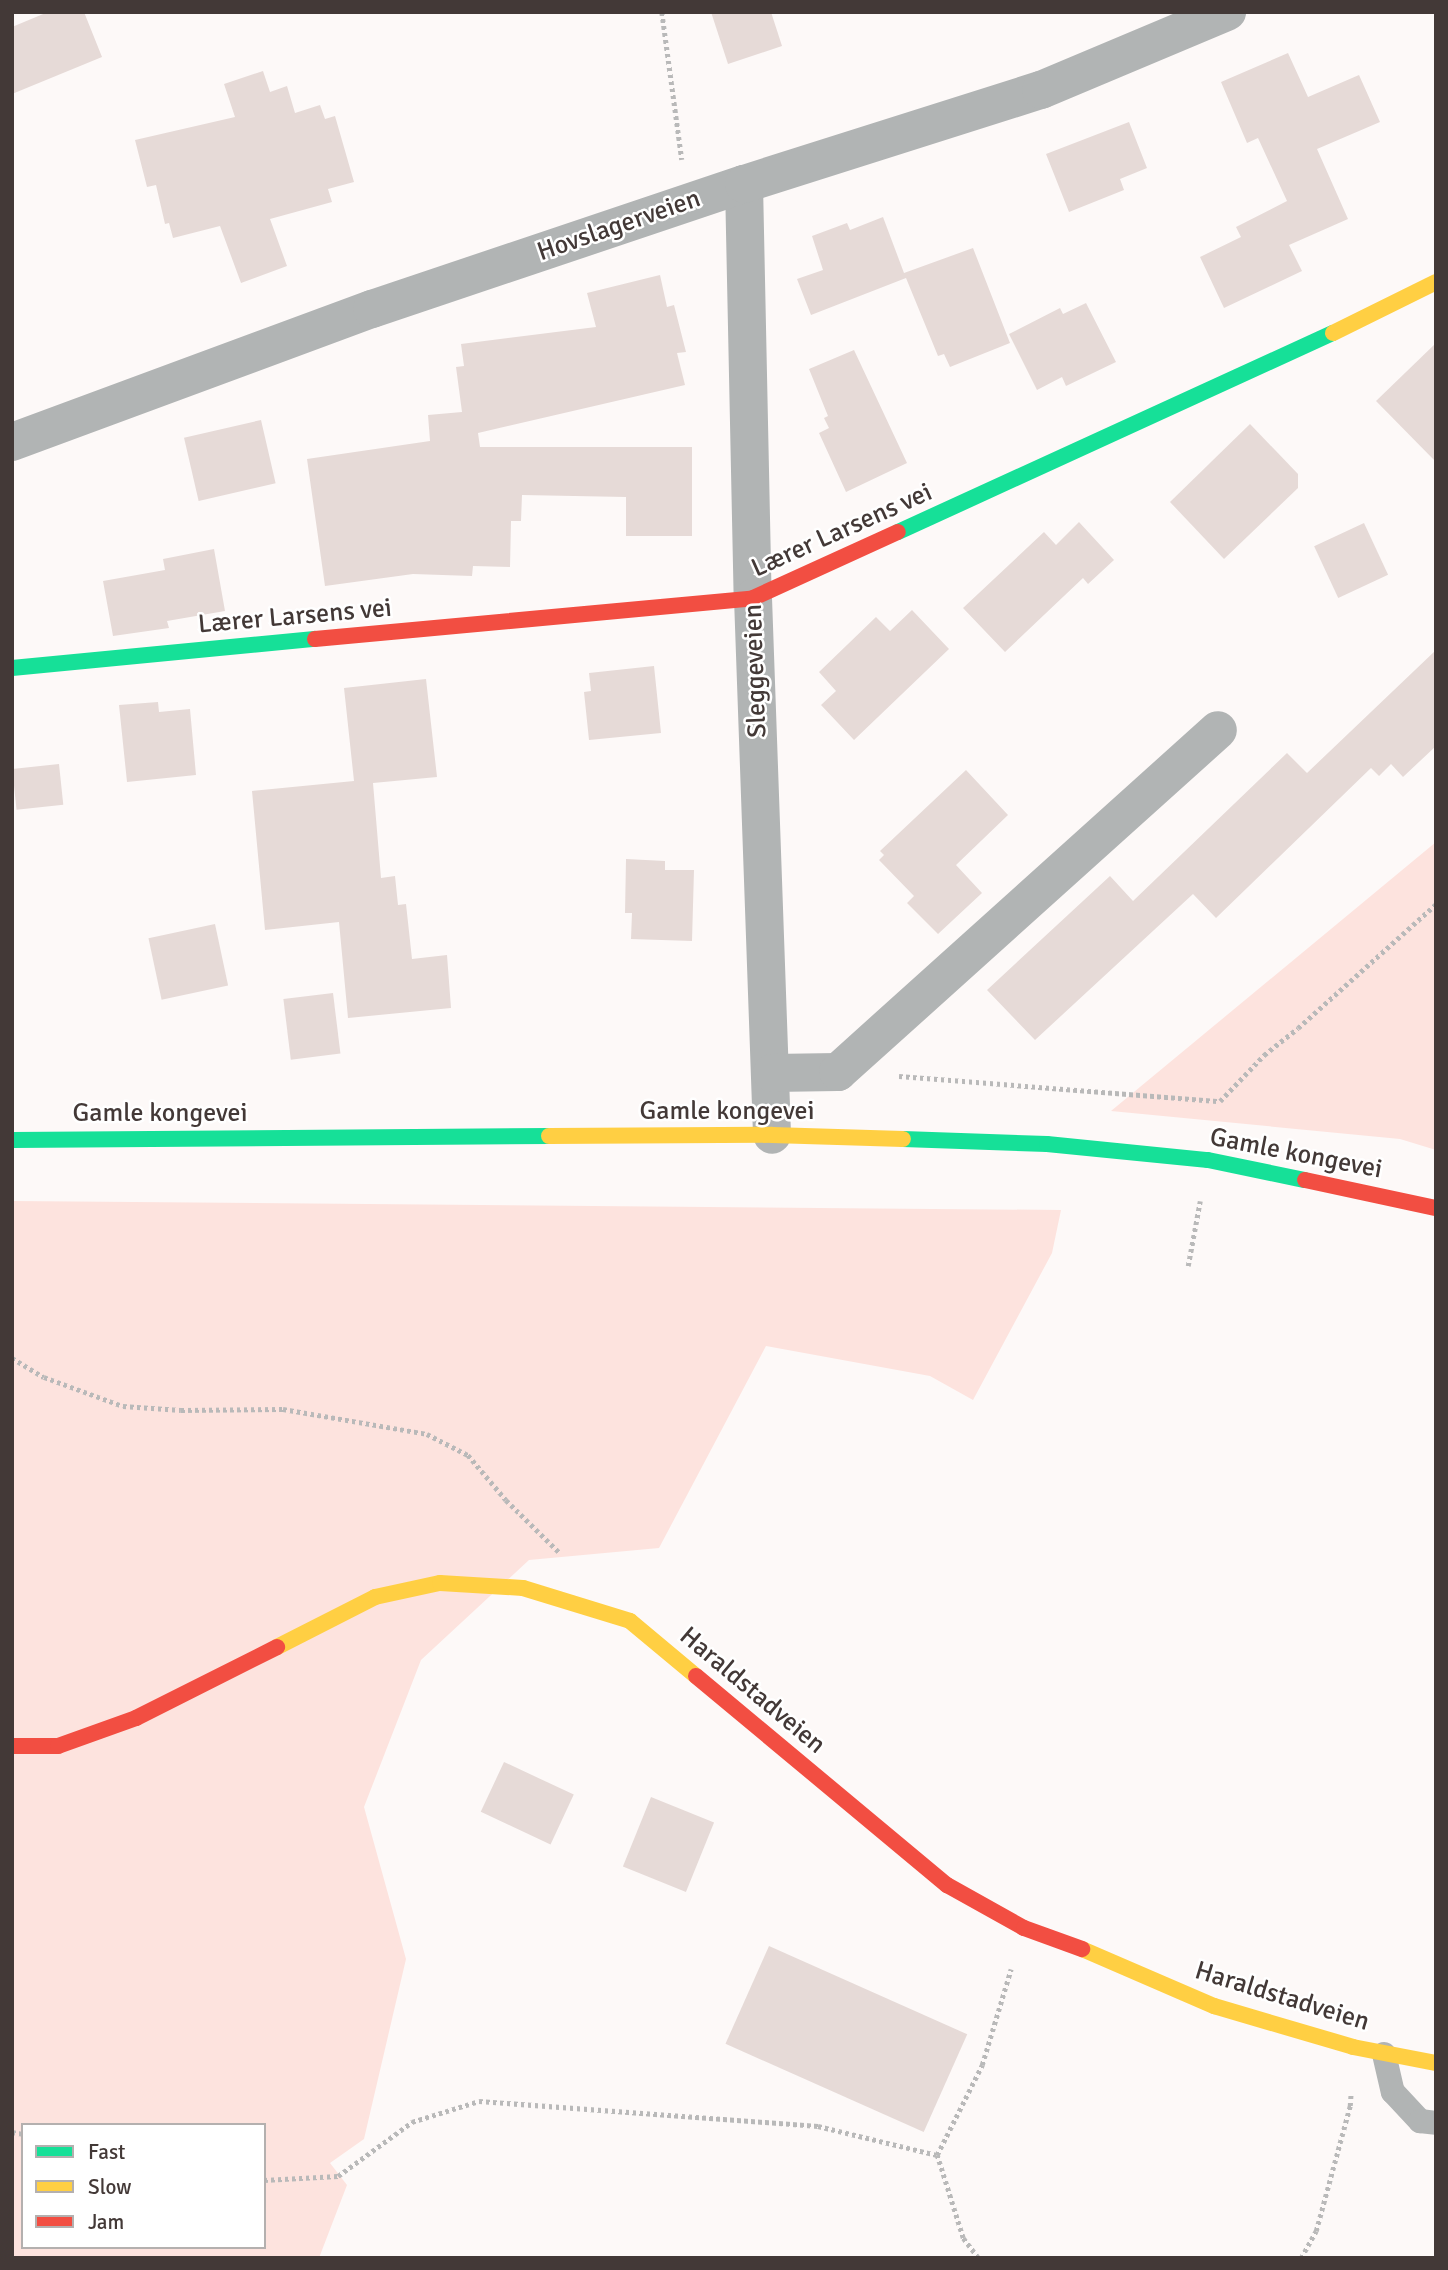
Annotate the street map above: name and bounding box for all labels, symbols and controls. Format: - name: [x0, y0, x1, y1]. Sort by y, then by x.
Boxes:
- street label: Hovslagerveien: [533, 183, 705, 269]
- street label: Lærer Larsens vei: [747, 477, 937, 585]
- street label: Lærer Larsens vei: [197, 593, 393, 641]
- street label: Sleggeveien: [738, 604, 774, 738]
- street label: Gamle kongevei: [640, 1096, 814, 1128]
- street label: Gamle kongevei: [73, 1098, 247, 1130]
- street label: Gamle kongevei: [1207, 1122, 1385, 1186]
- street label: Haraldstadveien: [673, 1621, 831, 1761]
- street label: Haraldstadveien: [1191, 1956, 1373, 2038]
- legend: [21, 2123, 266, 2249]
- text: Fast: [88, 2139, 125, 2165]
- text: Slow: [88, 2174, 132, 2200]
- text: Jam: [88, 2209, 124, 2235]

